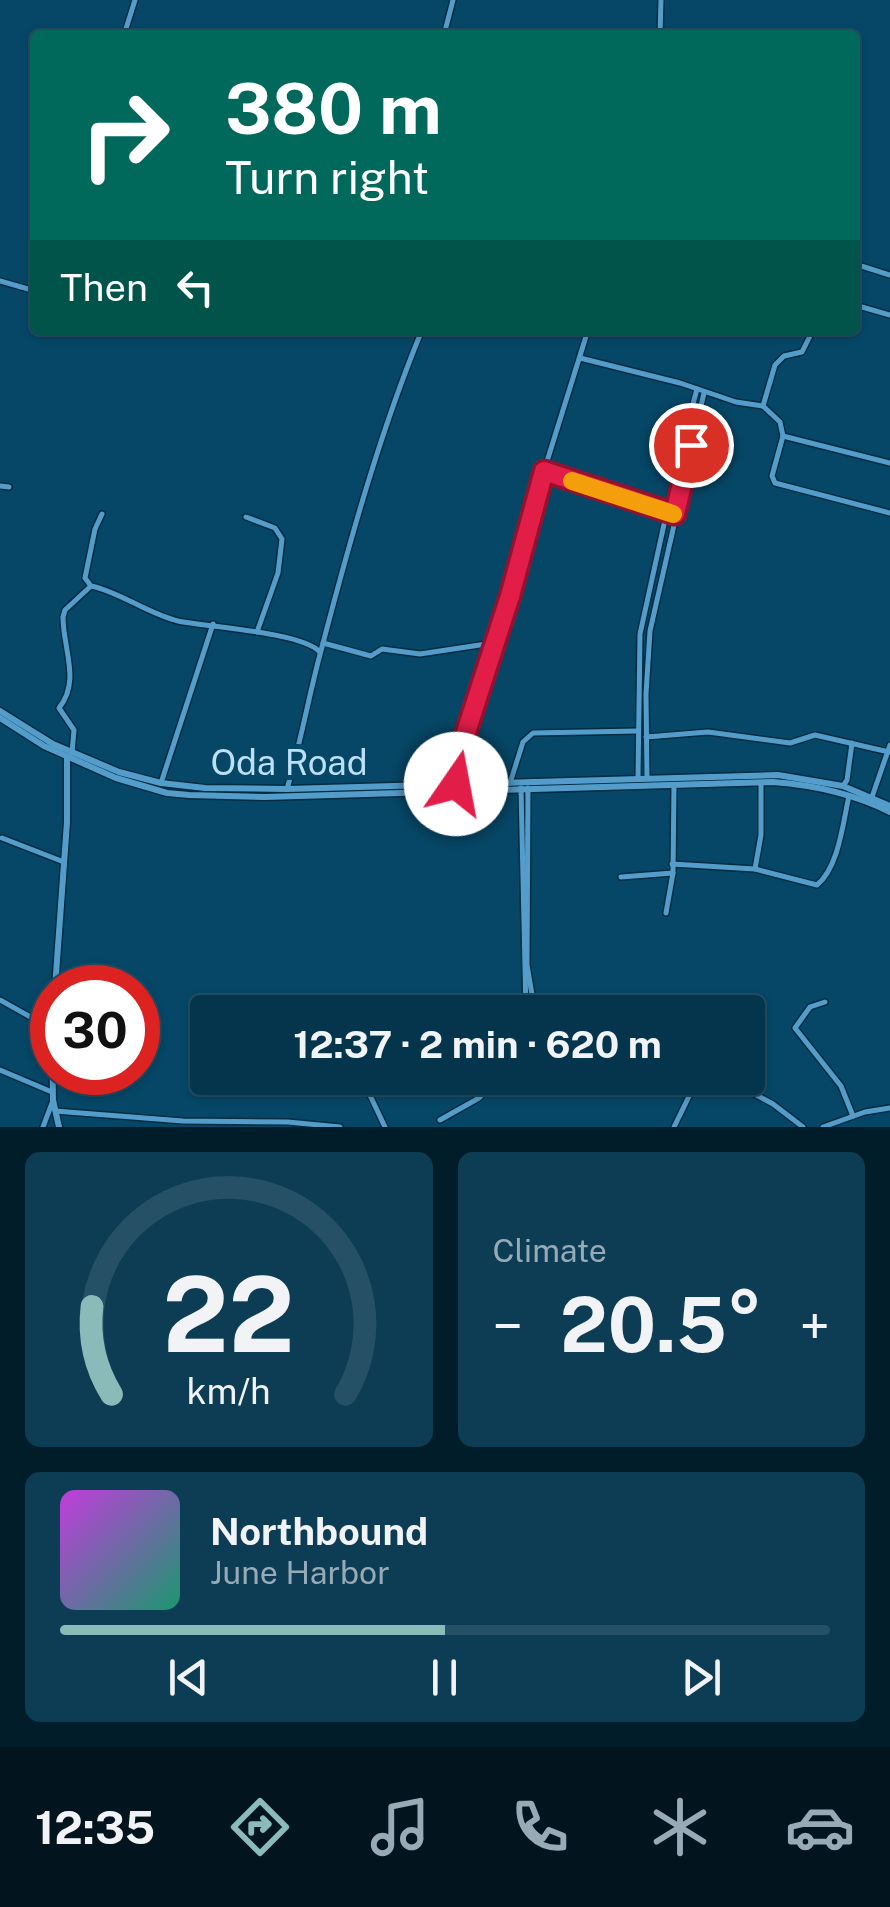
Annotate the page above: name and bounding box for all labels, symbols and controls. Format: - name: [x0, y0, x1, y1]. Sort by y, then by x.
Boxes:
- text: 380 m: [225, 67, 442, 150]
- icon: right: [60, 70, 190, 200]
- text: Turn right: [225, 151, 429, 204]
- icon: left: [168, 260, 223, 315]
- text: Then: [60, 265, 148, 310]
- pin: [649, 403, 734, 488]
- icon: arrive: [664, 418, 719, 473]
- position arrow: [404, 732, 508, 836]
- street label: Oda Road: [210, 742, 368, 783]
- speed limit sign: 30: [30, 965, 160, 1095]
- text: 12:37 · 2 min · 620 m: [293, 1022, 662, 1067]
- text: Climate: [493, 1232, 607, 1269]
- text: 22: [163, 1253, 295, 1375]
- text: 20.5°: [560, 1281, 762, 1369]
- text: −: [493, 1294, 523, 1358]
- text: +: [799, 1294, 830, 1358]
- text: km/h: [187, 1370, 271, 1412]
- text: Northbound: [210, 1509, 428, 1554]
- text: June Harbor: [210, 1554, 390, 1591]
- icon: previous: [161, 1650, 216, 1705]
- icon: pause: [417, 1650, 472, 1705]
- icon: next: [674, 1650, 729, 1705]
- icon: directions: [225, 1792, 295, 1862]
- icon: music: [365, 1792, 435, 1862]
- icon: phone: [505, 1792, 575, 1862]
- icon: climate: [645, 1792, 715, 1862]
- icon: car: [785, 1792, 855, 1862]
- text: 12:35: [35, 1801, 155, 1854]

